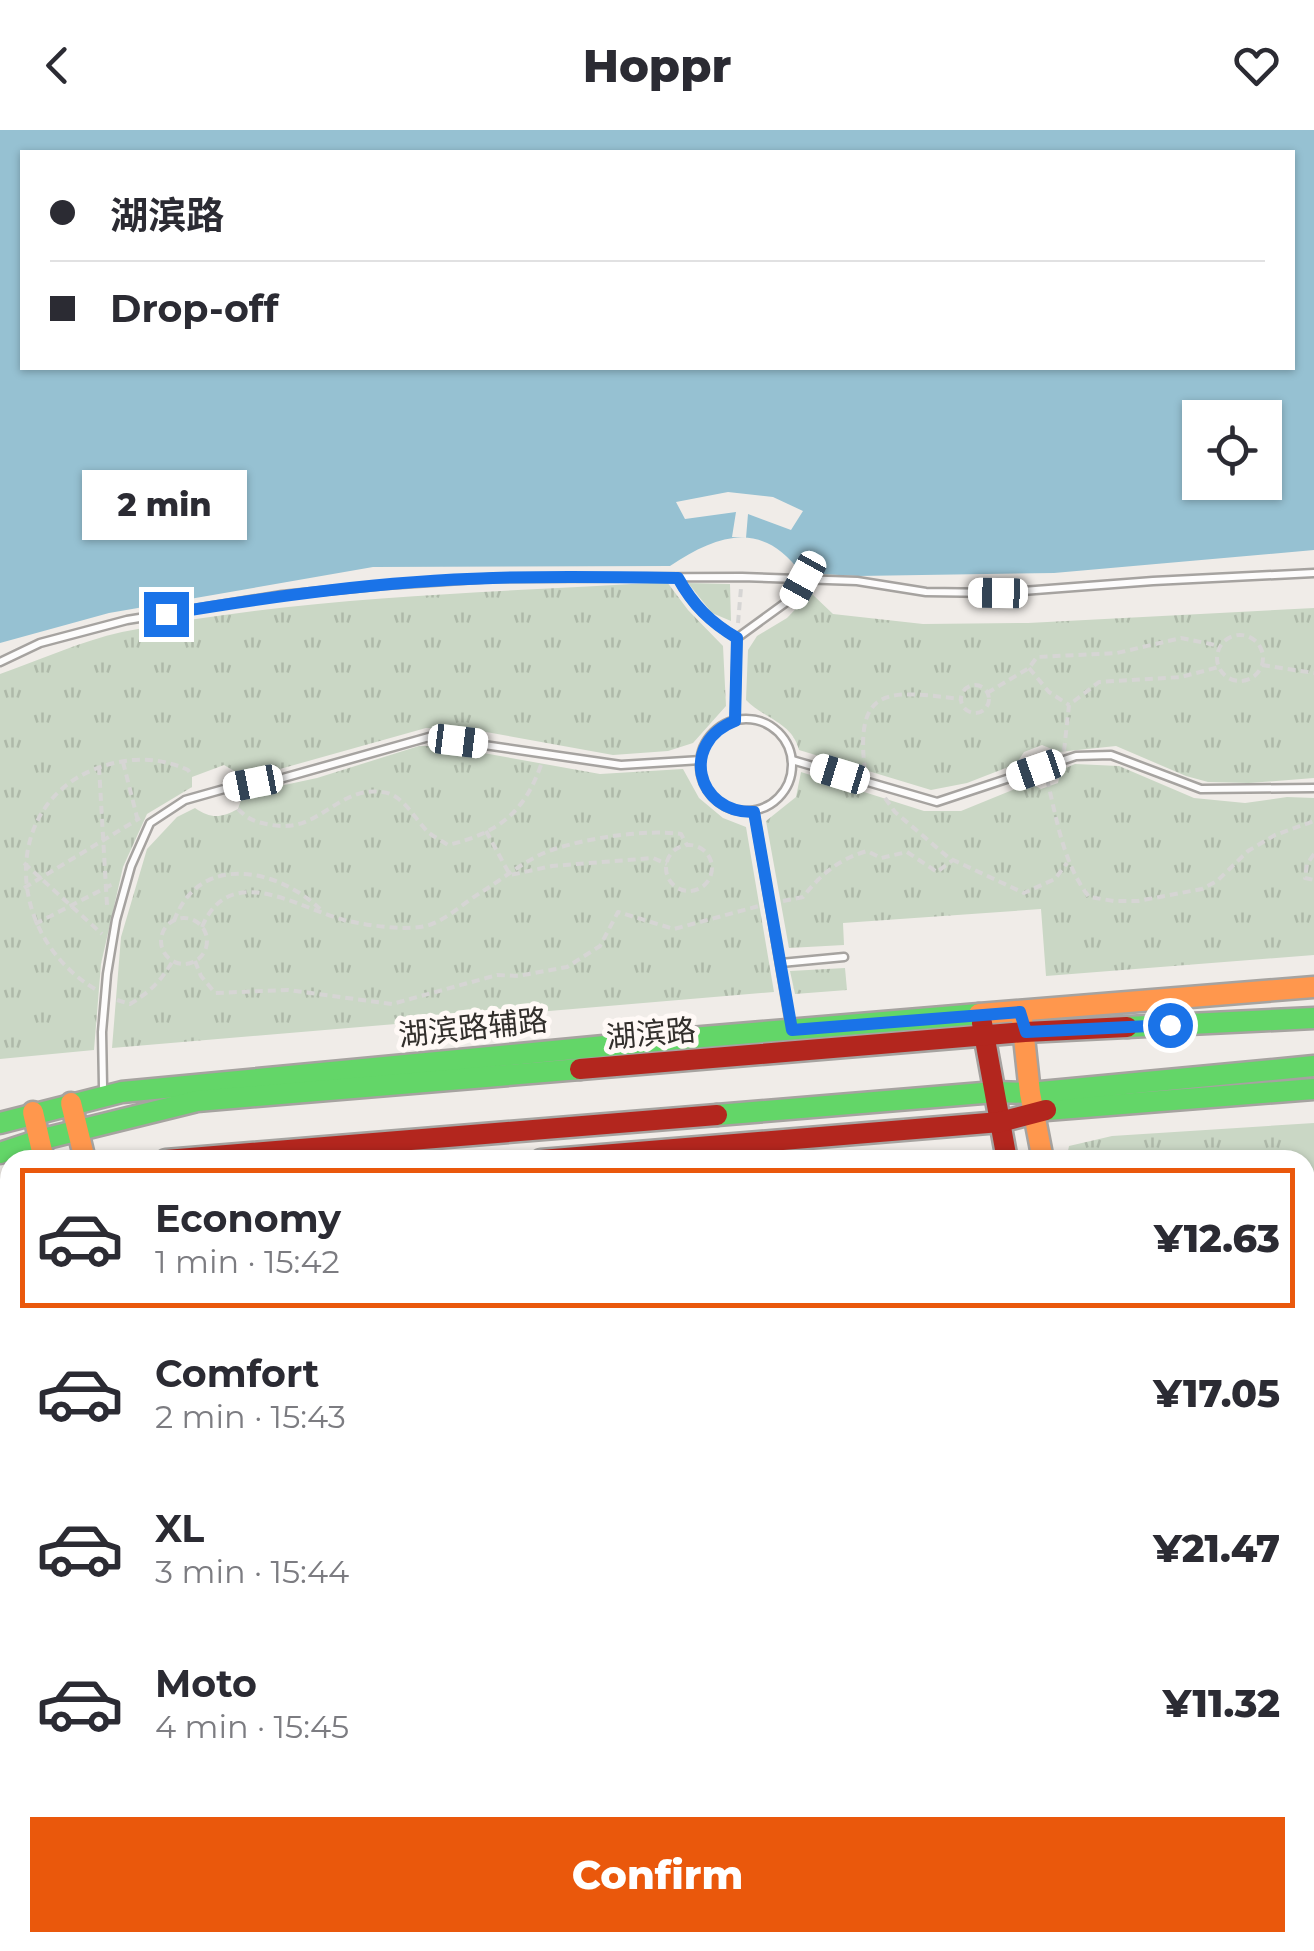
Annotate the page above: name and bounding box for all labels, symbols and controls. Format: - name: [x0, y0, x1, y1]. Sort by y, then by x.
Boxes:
- icon: back: [30, 38, 85, 93]
- text: Hoppr: [583, 38, 731, 93]
- icon: heart: [1229, 38, 1284, 93]
- text: 湖滨路: [110, 192, 224, 239]
- text: Drop-off: [110, 285, 279, 332]
- map controls: [1182, 400, 1282, 500]
- button: locate: [1182, 400, 1282, 500]
- callout: 2 min: [84, 469, 248, 539]
- text: 2 min: [117, 485, 212, 524]
- car: [775, 546, 831, 614]
- car: [968, 577, 1028, 609]
- route end: [144, 592, 189, 637]
- car: [426, 722, 490, 760]
- car: [1003, 746, 1069, 794]
- car: [807, 751, 873, 797]
- car: [221, 763, 285, 803]
- street label: 湖滨路辅路: [396, 1001, 549, 1054]
- route start: [1148, 1003, 1193, 1048]
- street label: 湖滨路: [605, 1011, 697, 1056]
- icon: car: [35, 1193, 125, 1283]
- text: Economy: [155, 1195, 341, 1242]
- text: ¥12.63: [1154, 1215, 1280, 1262]
- text: 1 min · 15:42: [155, 1242, 340, 1281]
- icon: car: [35, 1348, 125, 1438]
- text: Comfort: [155, 1350, 319, 1397]
- text: ¥17.05: [1153, 1370, 1280, 1417]
- text: 2 min · 15:43: [155, 1397, 346, 1436]
- icon: car: [35, 1503, 125, 1593]
- text: XL: [155, 1505, 204, 1552]
- text: ¥21.47: [1153, 1525, 1280, 1572]
- text: 3 min · 15:44: [155, 1552, 349, 1591]
- icon: car: [35, 1658, 125, 1748]
- text: Moto: [155, 1660, 257, 1707]
- text: ¥11.32: [1163, 1680, 1280, 1727]
- text: 4 min · 15:45: [155, 1707, 349, 1746]
- button: Confirm: [30, 1817, 1285, 1932]

